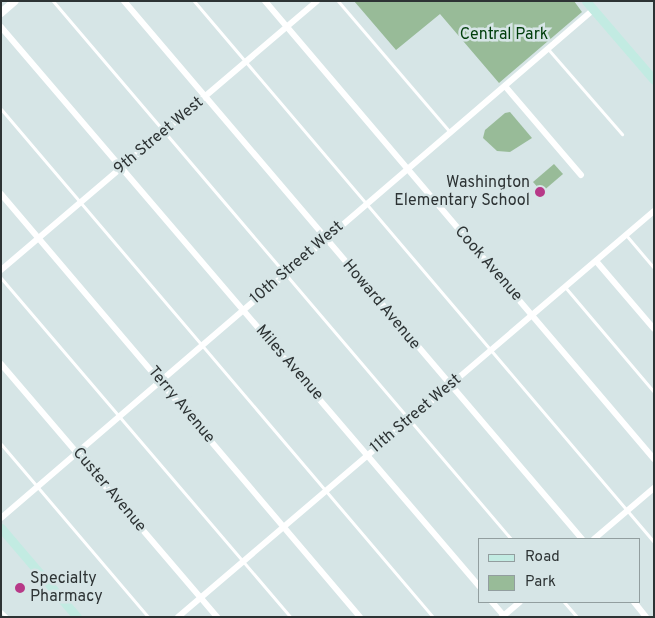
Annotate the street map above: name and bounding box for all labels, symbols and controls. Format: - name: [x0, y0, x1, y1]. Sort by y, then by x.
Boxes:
- park label: Central Park: [460, 25, 548, 45]
- street label: 9th Street West: [110, 93, 208, 179]
- place label: Washington Elementary School: [394, 173, 530, 211]
- marker: Washington Elementary School: [534, 186, 546, 198]
- street label: 10th Street West: [246, 217, 348, 309]
- street label: Cook Avenue: [450, 222, 526, 306]
- street label: Howard Avenue: [338, 256, 424, 354]
- street label: Miles Avenue: [251, 321, 327, 405]
- street label: Terry Avenue: [143, 362, 219, 448]
- street label: 11th Street West: [366, 370, 466, 458]
- street label: Custer Avenue: [68, 444, 150, 536]
- legend: [478, 538, 640, 603]
- text: Road: [525, 548, 560, 567]
- place label: Specialty Pharmacy: [30, 569, 103, 607]
- text: Park: [525, 573, 556, 592]
- marker: Specialty Pharmacy: [14, 582, 26, 594]

